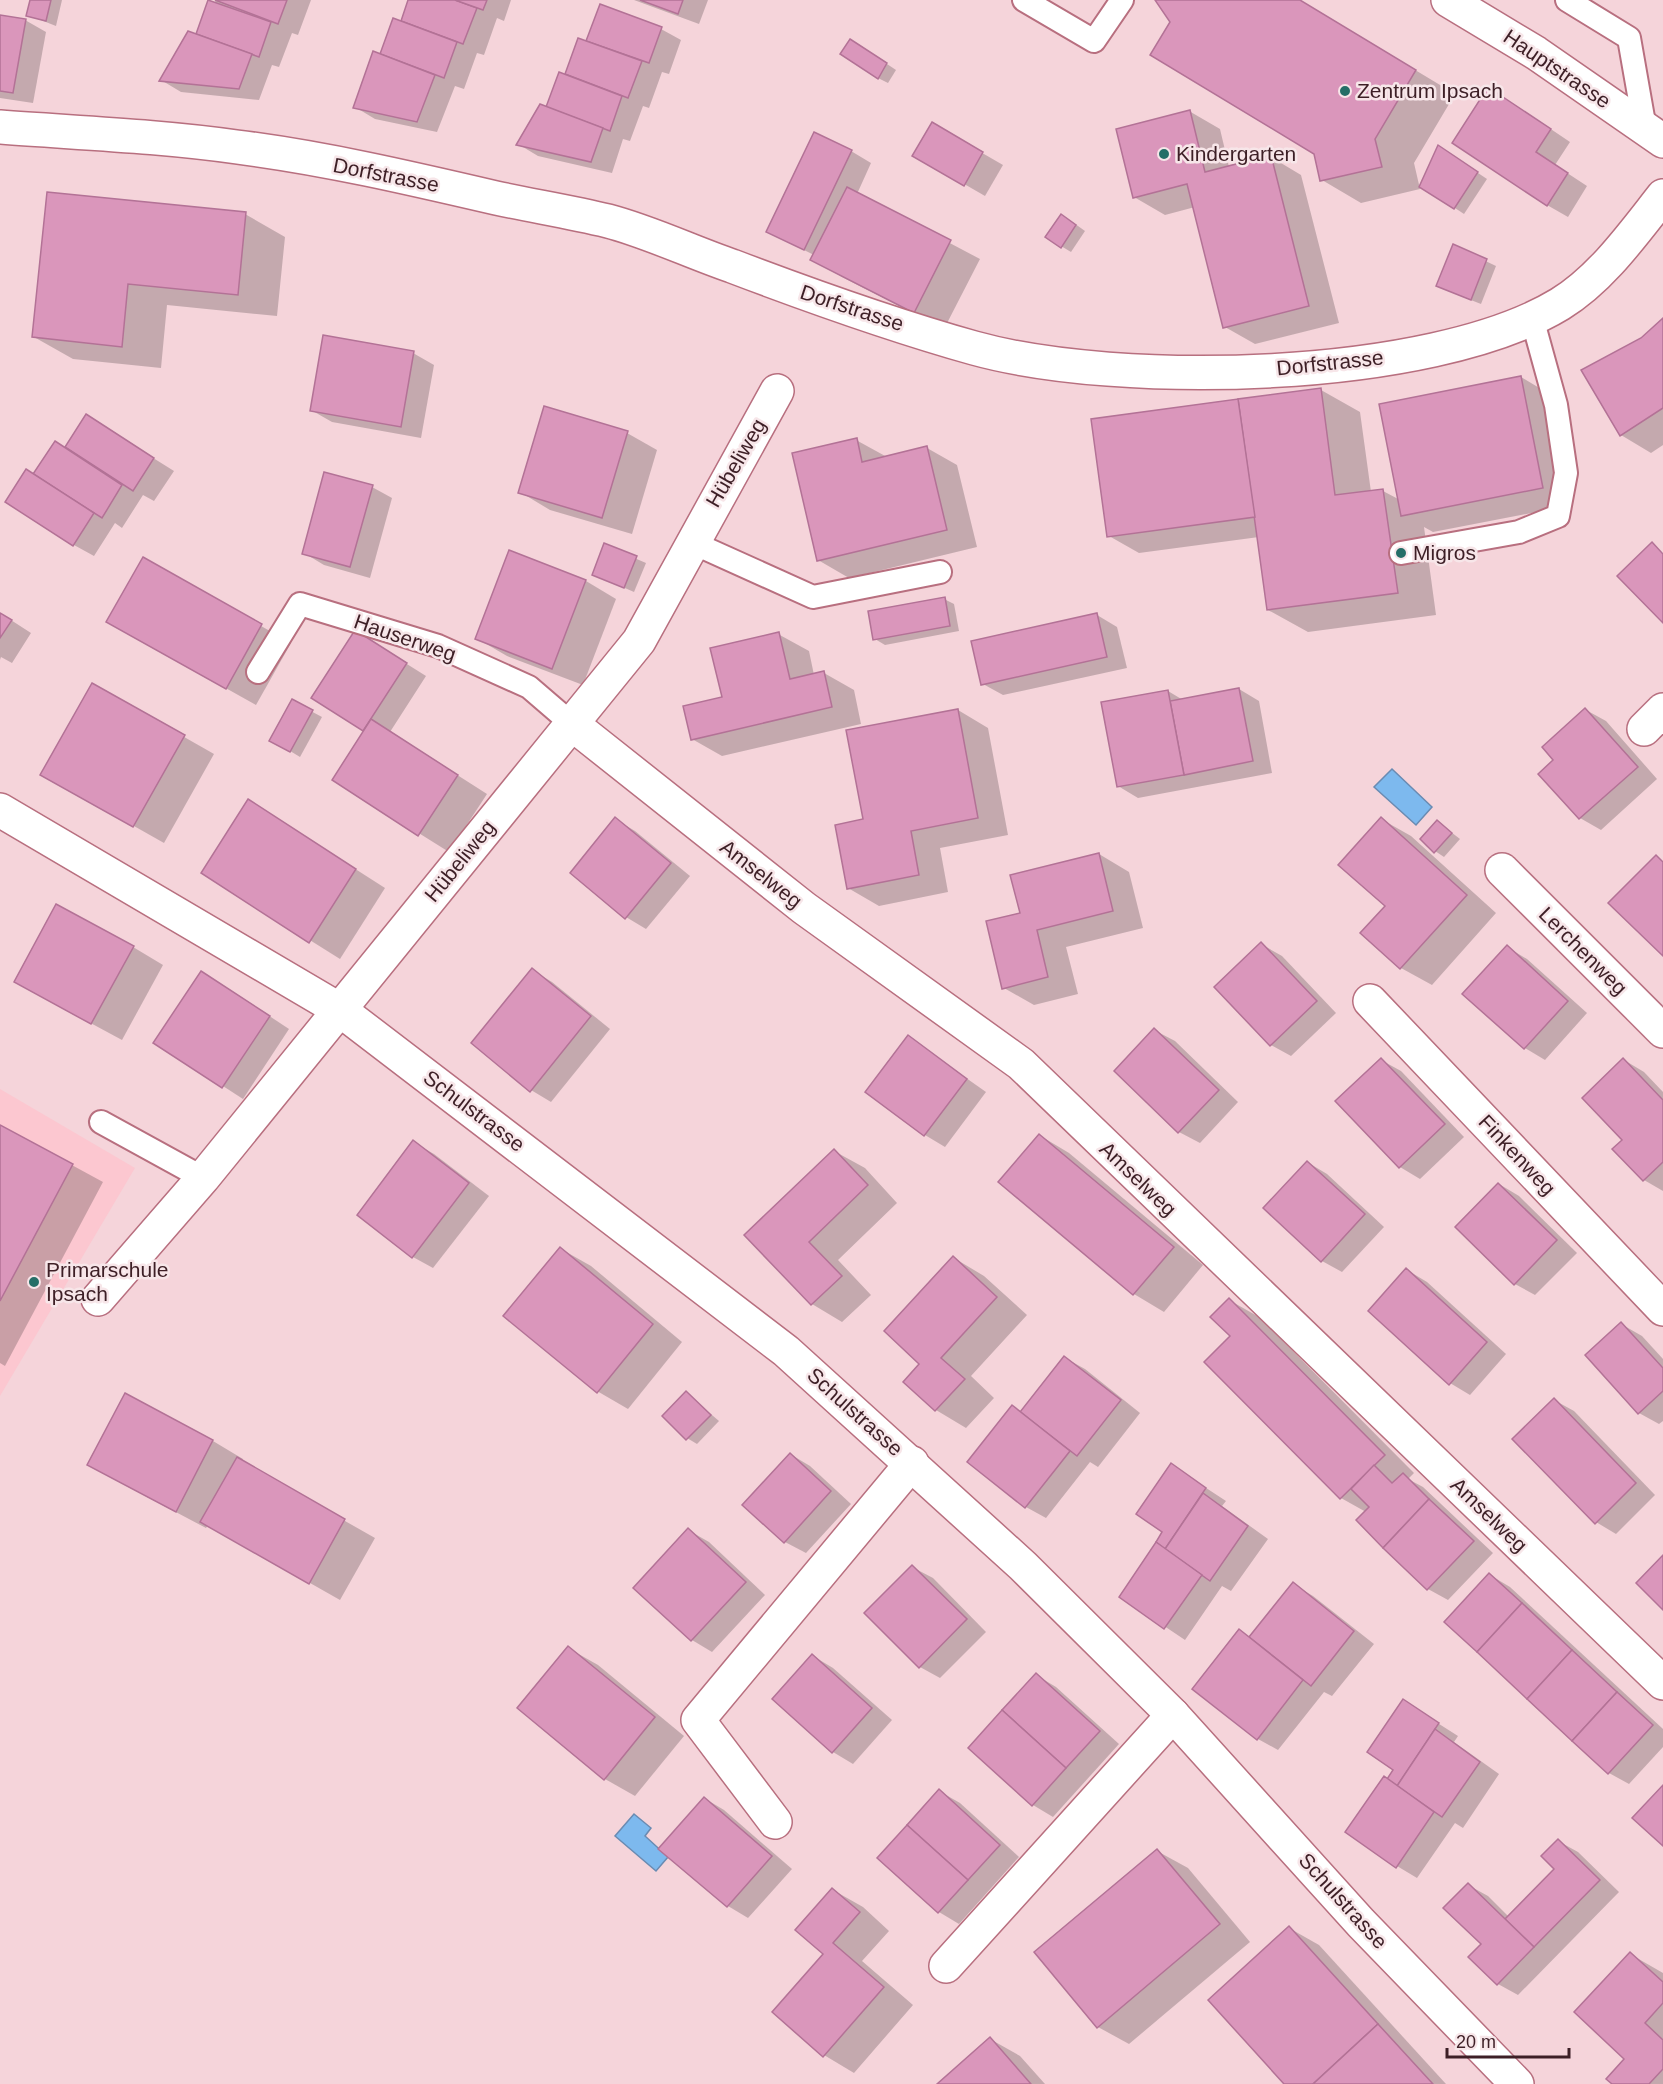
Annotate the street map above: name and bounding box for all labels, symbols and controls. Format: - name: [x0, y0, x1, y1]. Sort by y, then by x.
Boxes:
- street label: Hauptstrasse: [1500, 24, 1615, 113]
- place label: Zentrum Ipsach: [1357, 79, 1503, 102]
- marker: Zentrum Ipsach: [1338, 84, 1352, 98]
- place label: Kindergarten: [1176, 142, 1296, 165]
- marker: Kindergarten: [1157, 147, 1171, 161]
- street label: Dorfstrasse: [331, 153, 441, 196]
- street label: Dorfstrasse: [798, 280, 907, 335]
- street label: Dorfstrasse: [1275, 345, 1385, 380]
- street label: Hübeliweg: [701, 415, 770, 511]
- place label: Migros: [1413, 541, 1476, 564]
- marker: Migros: [1394, 546, 1408, 560]
- street label: Hauserweg: [351, 609, 459, 666]
- street label: Hübeliweg: [420, 815, 499, 906]
- street label: Amselweg: [716, 835, 807, 912]
- street label: Lerchenweg: [1535, 902, 1632, 999]
- street label: Schulstrasse: [419, 1065, 529, 1156]
- street label: Finkenweg: [1474, 1110, 1560, 1200]
- street label: Amselweg: [1096, 1137, 1181, 1221]
- place label: Primarschule Ipsach: [46, 1258, 169, 1305]
- marker: Primarschule Ipsach: [27, 1275, 41, 1289]
- street label: Schulstrasse: [803, 1363, 908, 1460]
- street label: Amselweg: [1447, 1473, 1532, 1557]
- street label: Schulstrasse: [1295, 1848, 1392, 1953]
- scale bar: [1447, 2021, 1568, 2059]
- text: 20 m: [1456, 2032, 1496, 2052]

